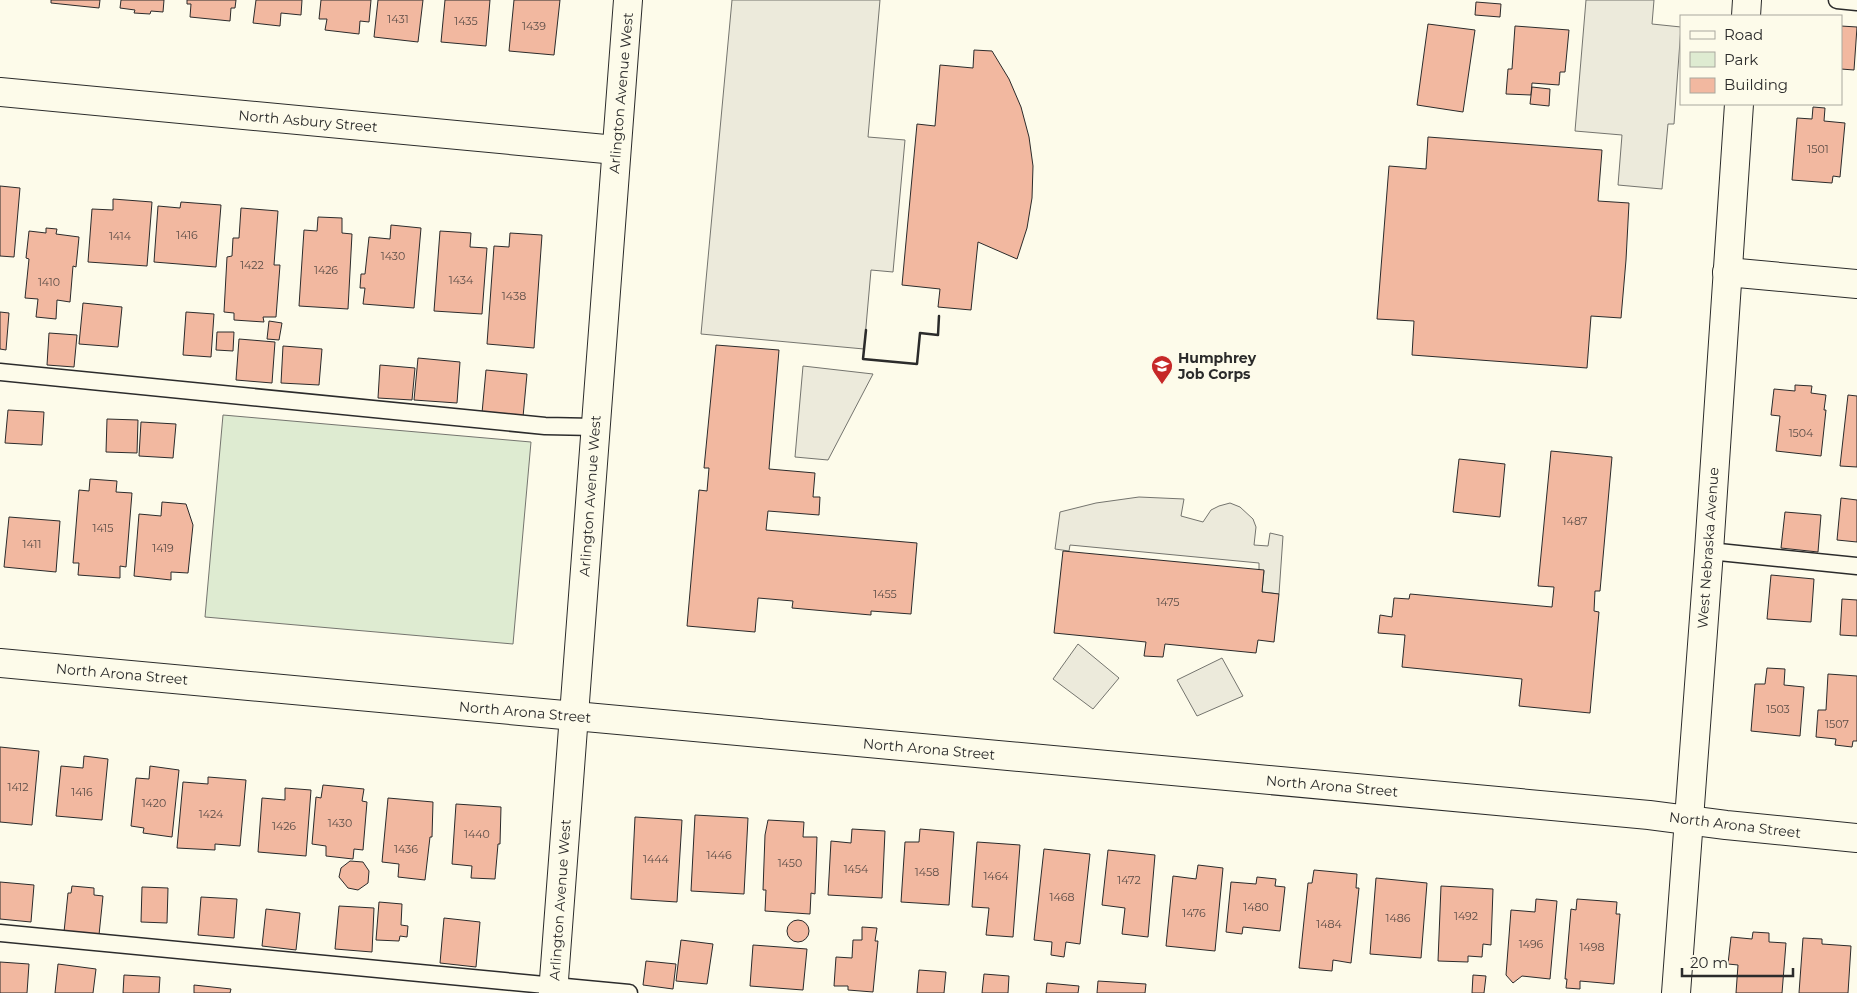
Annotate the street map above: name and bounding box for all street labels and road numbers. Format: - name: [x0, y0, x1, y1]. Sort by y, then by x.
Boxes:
- street label: Arlington Avenue West: [605, 11, 637, 174]
- street label: North Asbury Street: [238, 106, 379, 136]
- street label: Arlington Avenue West: [575, 414, 605, 577]
- street label: West Nebraska Avenue: [1693, 467, 1723, 629]
- street label: North Arona Street: [55, 659, 189, 689]
- street label: North Arona Street: [458, 697, 592, 727]
- street label: North Arona Street: [862, 734, 996, 764]
- street label: North Arona Street: [1265, 771, 1399, 801]
- street label: North Arona Street: [1668, 808, 1802, 842]
- street label: Arlington Avenue West: [545, 818, 575, 981]

